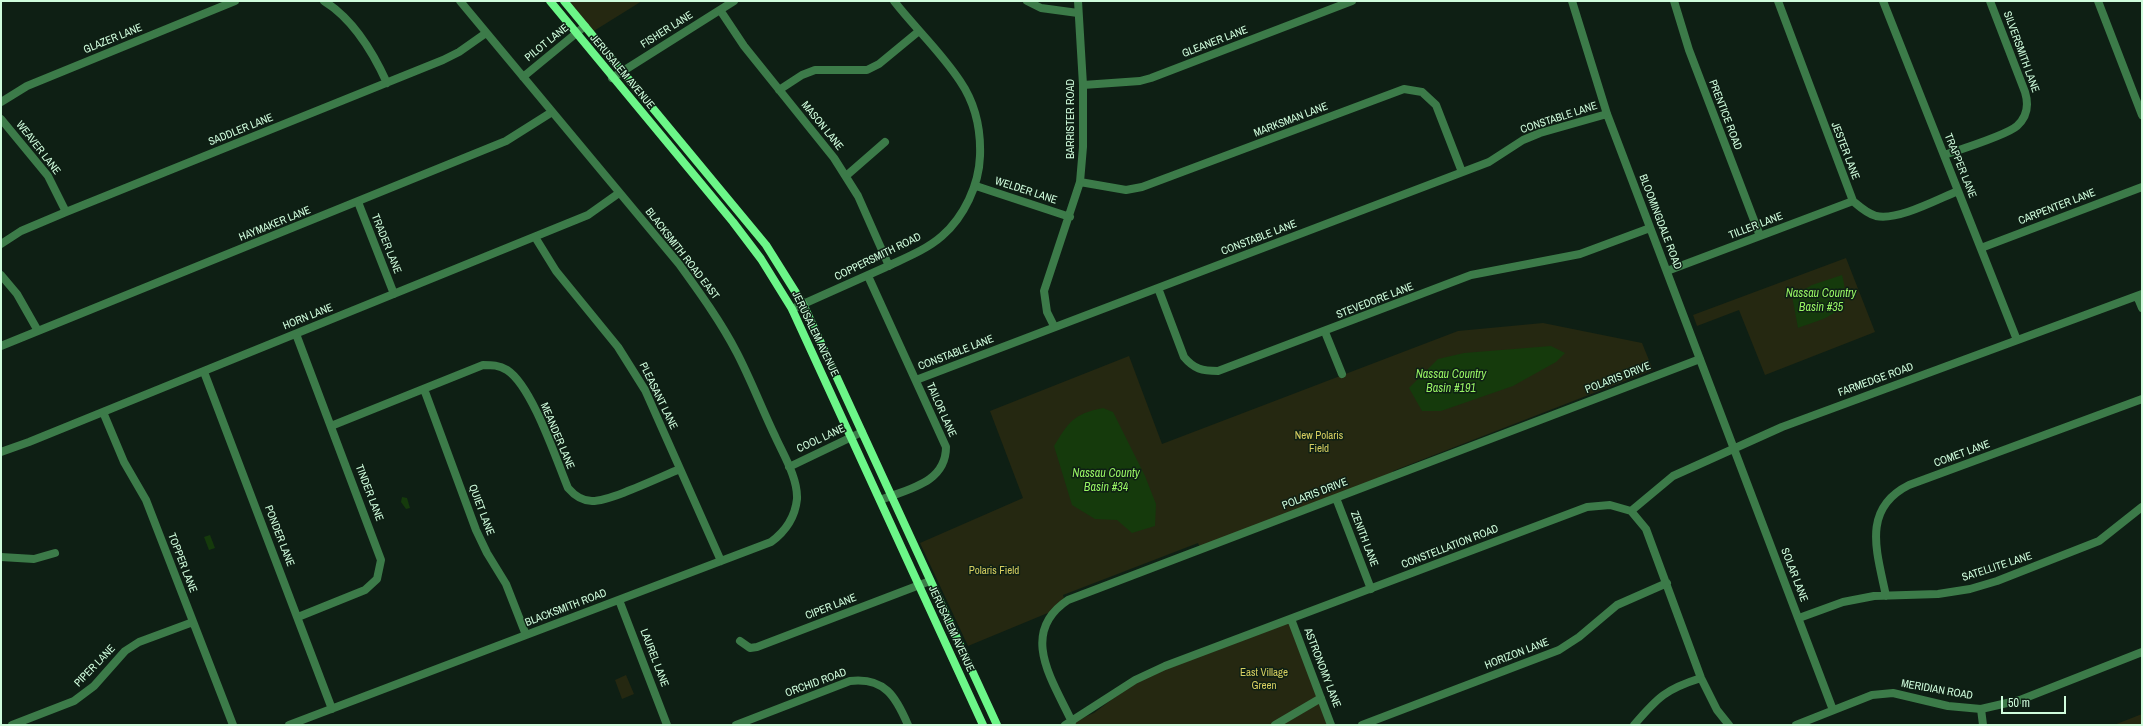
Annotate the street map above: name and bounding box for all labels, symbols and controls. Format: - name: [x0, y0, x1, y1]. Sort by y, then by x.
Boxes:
- street label: FISHER LANE: [638, 9, 696, 51]
- street label: SILVERSMITH LANE: [2000, 10, 2042, 94]
- street label: GLAZER LANE: [82, 21, 144, 57]
- street label: PILOT LANE: [523, 21, 571, 65]
- street label: GLEANER LANE: [1180, 23, 1250, 61]
- street label: JERUSALEM AVENUE: [587, 32, 657, 112]
- street label: PRENTICE ROAD: [1706, 78, 1744, 152]
- street label: BARRISTER ROAD: [1064, 79, 1078, 159]
- street label: MASON LANE: [798, 99, 846, 153]
- street label: CONSTABLE LANE: [1519, 99, 1599, 137]
- street label: MARKSMAN LANE: [1252, 100, 1330, 140]
- street label: SADDLER LANE: [207, 111, 275, 149]
- street label: WEAVER LANE: [13, 119, 63, 177]
- street label: JESTER LANE: [1828, 120, 1862, 182]
- street label: TRAPPER LANE: [1941, 132, 1979, 200]
- street label: BLOOMINGDALE ROAD: [1636, 173, 1684, 271]
- street label: WELDER LANE: [993, 175, 1059, 207]
- street label: CARPENTER LANE: [2016, 186, 2098, 228]
- street label: HAYMAKER LANE: [237, 204, 313, 244]
- street label: BLACKSMITH ROAD EAST: [642, 206, 722, 302]
- street label: TILLER LANE: [1727, 210, 1785, 242]
- street label: TRADER LANE: [368, 212, 404, 276]
- street label: CONSTABLE LANE: [1219, 217, 1299, 259]
- street label: COPPERSMITH ROAD: [833, 230, 923, 284]
- street label: STEVEDORE LANE: [1334, 280, 1416, 322]
- water label: Nassau Country Basin #35: [1786, 287, 1856, 315]
- street label: JERUSALEM AVENUE: [789, 289, 841, 379]
- street label: HORN LANE: [281, 301, 335, 333]
- street label: CONSTABLE LANE: [916, 332, 996, 374]
- street label: POLARIS DRIVE: [1583, 359, 1653, 397]
- street label: PLEASANT LANE: [636, 360, 680, 432]
- street label: FARMEDGE ROAD: [1837, 360, 1915, 400]
- water label: Nassau Country Basin #191: [1416, 368, 1486, 396]
- street label: TAILOR LANE: [923, 381, 959, 439]
- street label: MEANDER LANE: [537, 401, 577, 471]
- street label: COOL LANE: [795, 422, 847, 456]
- park label: New Polaris Field: [1295, 429, 1343, 455]
- street label: COMET LANE: [1932, 438, 1992, 470]
- street label: TINDER LANE: [352, 463, 386, 523]
- water label: Nassau County Basin #34: [1072, 467, 1140, 495]
- street label: POLARIS DRIVE: [1280, 475, 1350, 513]
- street label: QUIET LANE: [465, 483, 497, 537]
- street label: PONDER LANE: [261, 503, 297, 569]
- street label: ZENITH LANE: [1347, 509, 1381, 569]
- street label: CONSTELLATION ROAD: [1400, 522, 1500, 572]
- street label: TOPPER LANE: [165, 531, 199, 595]
- street label: SOLAR LANE: [1778, 546, 1810, 604]
- street label: SATELLITE LANE: [1960, 549, 2034, 585]
- park label: Polaris Field: [969, 564, 1019, 578]
- street label: JERUSALEM AVENUE: [925, 584, 977, 674]
- street label: BLACKSMITH ROAD: [523, 586, 609, 630]
- street label: CIPER LANE: [804, 591, 858, 623]
- street label: ASTRONOMY LANE: [1301, 626, 1343, 710]
- street label: LAUREL LANE: [637, 627, 671, 689]
- street label: HORIZON LANE: [1483, 636, 1551, 672]
- street label: PIPER LANE: [72, 642, 118, 690]
- street label: ORCHID ROAD: [784, 666, 848, 700]
- park label: East Village Green: [1240, 666, 1288, 692]
- street label: MERIDIAN ROAD: [1900, 677, 1974, 703]
- scale bar: [2003, 688, 2068, 714]
- text: 50 m: [2008, 695, 2030, 711]

